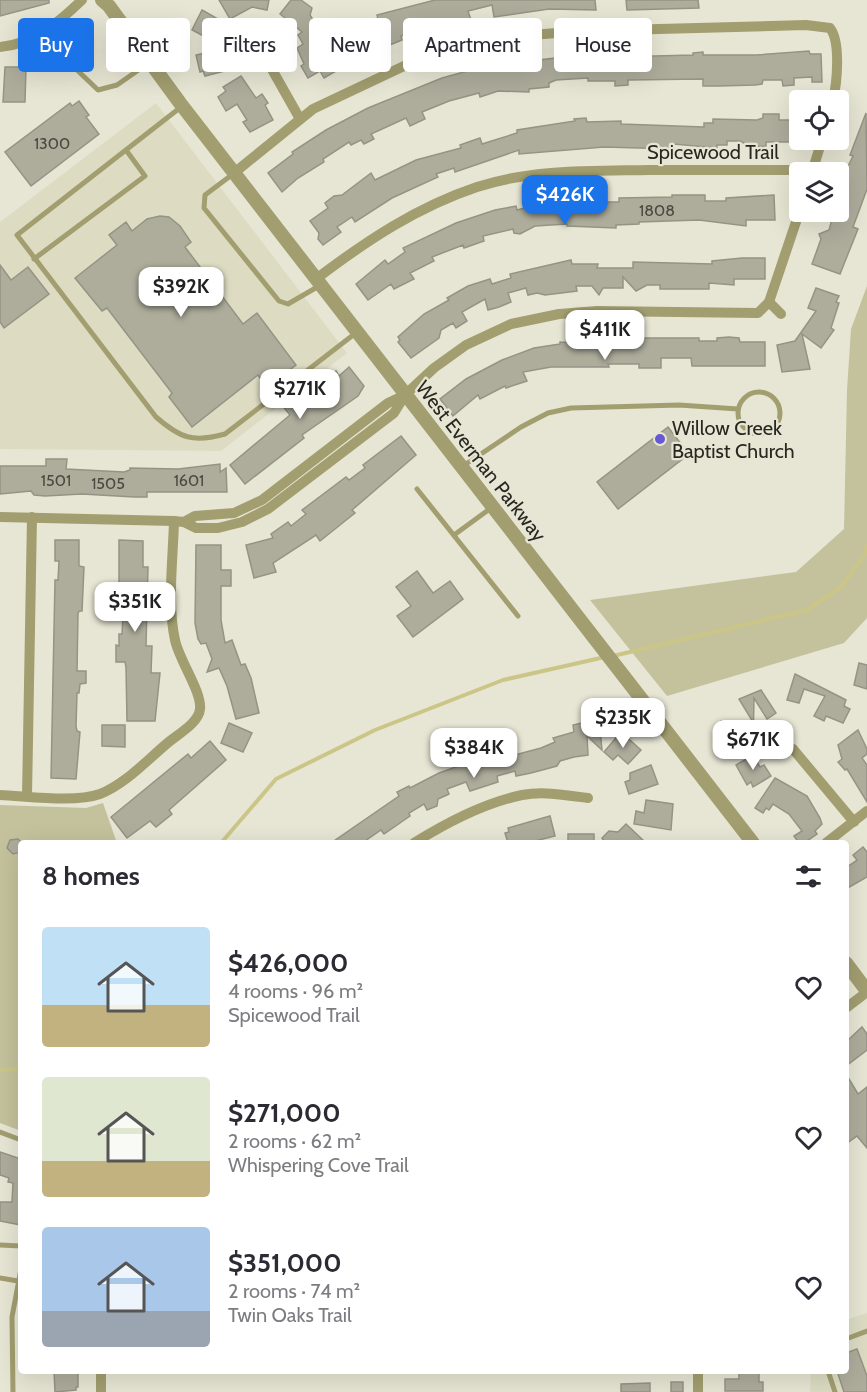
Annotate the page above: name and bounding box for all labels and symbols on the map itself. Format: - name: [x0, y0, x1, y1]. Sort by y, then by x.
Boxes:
- house number: 1300: [34, 134, 70, 153]
- street label: Spicewood Trail: [647, 140, 779, 164]
- pin: $426K: [523, 175, 607, 226]
- house number: 1808: [639, 201, 675, 220]
- pin: $392K: [139, 267, 223, 318]
- pin: $411K: [563, 310, 647, 361]
- pin: $271K: [258, 369, 342, 420]
- street label: West Everman Parkway: [411, 376, 551, 546]
- place label: Willow Creek Baptist Church: [672, 416, 795, 463]
- marker: Willow Creek Baptist Church: [653, 432, 667, 446]
- house number: 1501: [41, 471, 71, 490]
- house number: 1601: [174, 471, 204, 490]
- house number: 1505: [91, 474, 125, 493]
- pin: $351K: [93, 582, 177, 633]
- pin: $235K: [581, 698, 665, 749]
- pin: $671K: [711, 720, 795, 771]
- pin: $384K: [432, 728, 516, 779]

